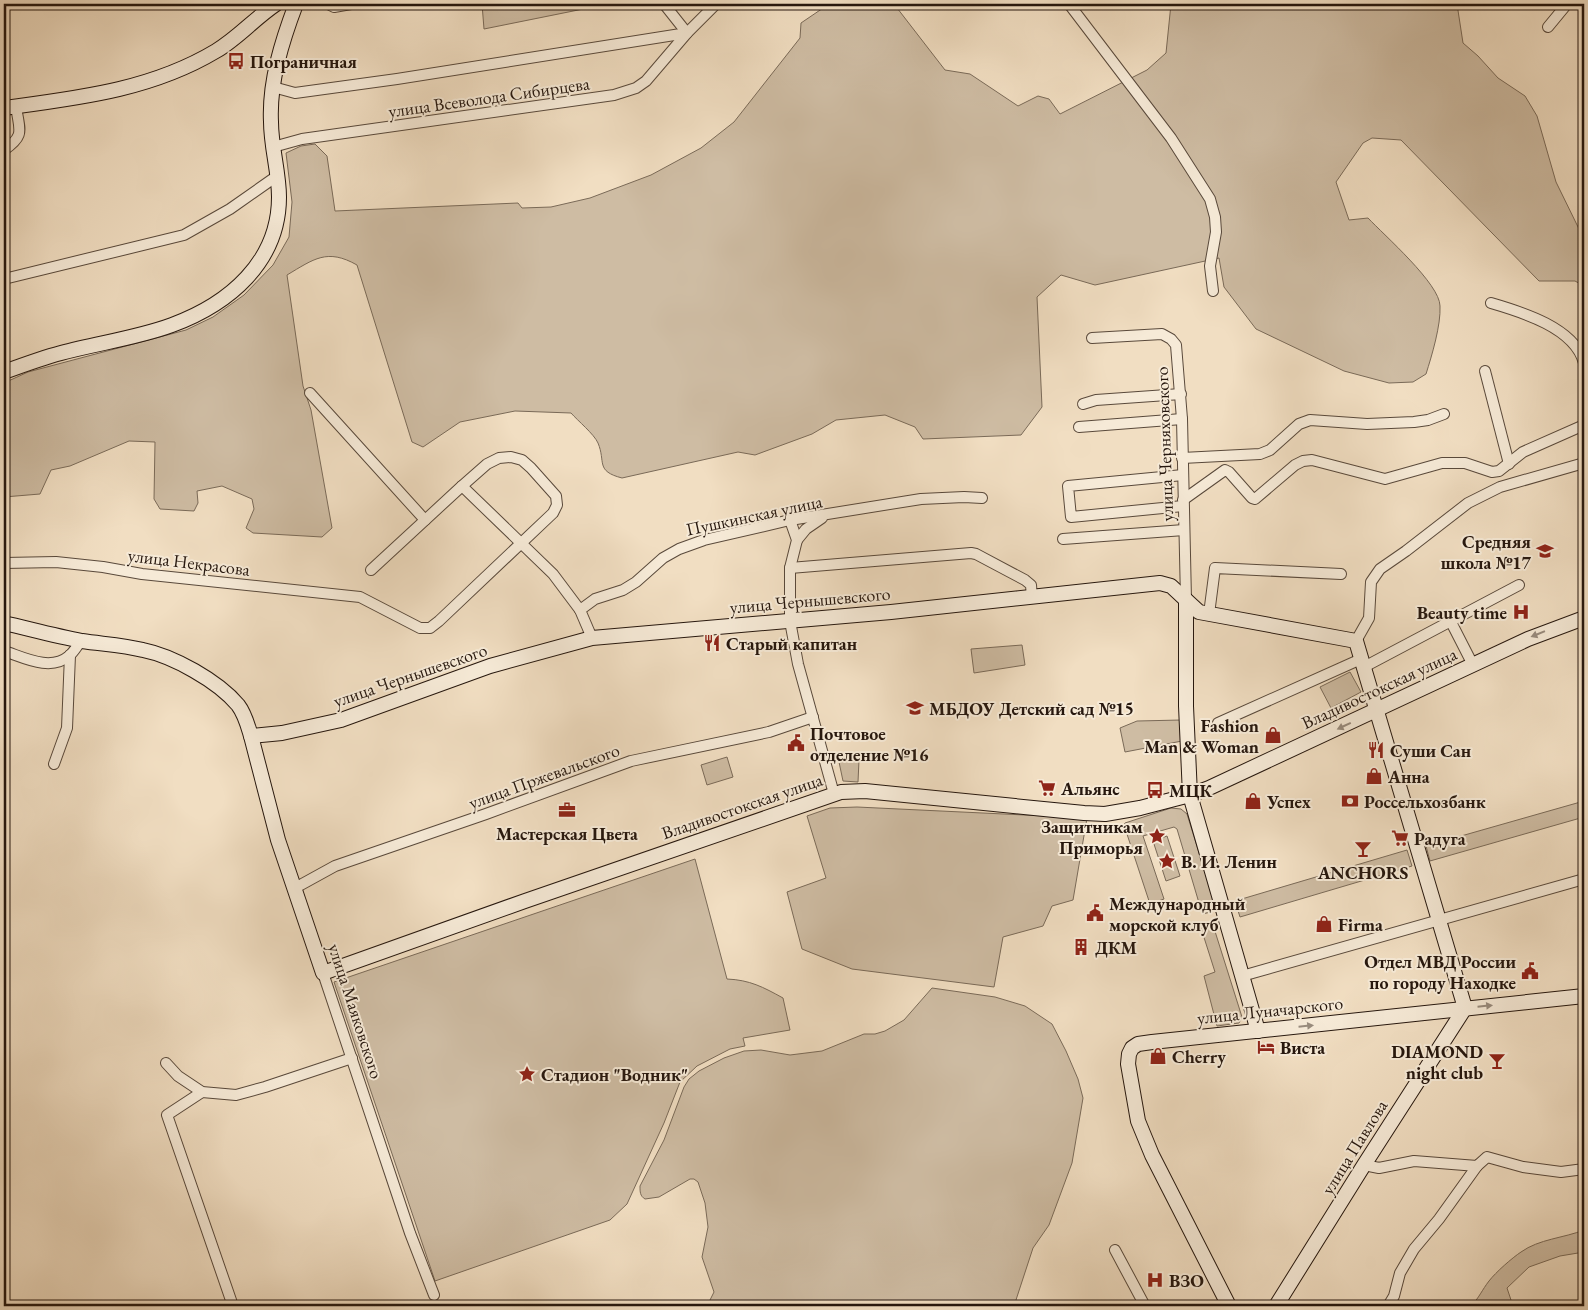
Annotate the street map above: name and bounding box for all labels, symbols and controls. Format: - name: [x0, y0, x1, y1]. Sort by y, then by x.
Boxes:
- place label: Пограничная: [250, 50, 357, 73]
- bus stop icon: Пограничная: [226, 51, 246, 71]
- street label: улица Всеволода Сибирцева: [387, 71, 592, 123]
- street label: улица Черняховского: [1150, 366, 1178, 522]
- street label: Пушкинская улица: [684, 489, 825, 541]
- place label: Средняя школа №17: [1441, 530, 1531, 574]
- school or university icon: Средняя школа №17: [1535, 541, 1555, 561]
- street label: улица Некрасова: [127, 543, 252, 581]
- street label: улица Чернышевского: [729, 582, 891, 618]
- place label: Beauty time: [1417, 601, 1507, 624]
- hospital icon: Beauty time: [1511, 602, 1531, 622]
- one-way arrow: [1531, 631, 1546, 639]
- place label: Старый капитан: [726, 632, 858, 655]
- restaurant icon: Старый капитан: [702, 633, 722, 653]
- street label: улица Чернышевского: [330, 638, 490, 712]
- street label: Владивостокская улица: [1298, 642, 1461, 734]
- place label: МБДОУ Детский сад №15: [929, 697, 1134, 720]
- school or university icon: МБДОУ Детский сад №15: [905, 698, 925, 718]
- place label: Fashion Man & Woman: [1144, 714, 1259, 758]
- place label: Почтовое отделение №16: [810, 722, 929, 766]
- one-way arrow: [1337, 722, 1351, 730]
- shop icon: Fashion Man & Woman: [1263, 725, 1283, 745]
- public building icon: Почтовое отделение №16: [786, 733, 806, 753]
- street label: улица Пржевальского: [465, 738, 623, 814]
- place label: Суши Сан: [1390, 739, 1472, 762]
- restaurant icon: Суши Сан: [1366, 740, 1386, 760]
- place label: Анна: [1387, 765, 1430, 788]
- shop icon: Анна: [1364, 766, 1384, 786]
- street label: Владивостокская улица: [658, 767, 826, 844]
- place label: Альянс: [1060, 777, 1120, 800]
- supermarket icon: Альянс: [1037, 778, 1057, 798]
- place label: МЦК: [1169, 779, 1213, 802]
- bus stop icon: МЦК: [1145, 780, 1165, 800]
- place label: Успех: [1266, 790, 1311, 813]
- place label: Россельхозбанк: [1364, 790, 1486, 813]
- shop icon: Успех: [1243, 791, 1263, 811]
- bank icon: Россельхозбанк: [1340, 791, 1360, 811]
- office icon: Мастерская Цвета: [557, 800, 577, 820]
- place label: Защитникам Приморья: [1041, 815, 1143, 859]
- place label: Мастерская Цвета: [496, 822, 638, 845]
- place icon: Защитникам Приморья: [1147, 826, 1167, 846]
- place label: Радуга: [1414, 827, 1466, 850]
- supermarket icon: Радуга: [1390, 828, 1410, 848]
- bar icon: ANCHORS: [1353, 839, 1373, 859]
- place label: В. И. Ленин: [1181, 850, 1277, 873]
- place icon: В. И. Ленин: [1157, 851, 1177, 871]
- place label: ANCHORS: [1317, 861, 1408, 884]
- place label: Международный морской клуб: [1109, 892, 1246, 936]
- public building icon: Международный морской клуб: [1085, 903, 1105, 923]
- place label: Firma: [1338, 913, 1383, 936]
- shop icon: Firma: [1314, 914, 1334, 934]
- place label: ДКМ: [1095, 936, 1138, 959]
- building icon: ДКМ: [1071, 937, 1091, 957]
- street label: улица Маяковского: [323, 940, 389, 1082]
- place label: Отдел МВД России по городу Находке: [1364, 950, 1516, 994]
- public building icon: Отдел МВД России по городу Находке: [1520, 961, 1540, 981]
- street label: улица Луначарского: [1196, 991, 1344, 1029]
- one-way arrow: [1478, 1002, 1494, 1010]
- one-way arrow: [1299, 1021, 1315, 1029]
- place label: Виста: [1280, 1036, 1325, 1059]
- hotel icon: Виста: [1256, 1037, 1276, 1057]
- place label: DIAMOND night club: [1391, 1040, 1483, 1084]
- place label: Cherry: [1172, 1045, 1226, 1068]
- shop icon: Cherry: [1148, 1046, 1168, 1066]
- bar icon: DIAMOND night club: [1487, 1051, 1507, 1071]
- place label: Стадион "Водник": [541, 1063, 688, 1086]
- place icon: Стадион "Водник": [517, 1064, 537, 1084]
- street label: улица Павлова: [1316, 1095, 1393, 1199]
- place label: ВЗО: [1169, 1269, 1204, 1292]
- hospital icon: ВЗО: [1145, 1270, 1165, 1290]

